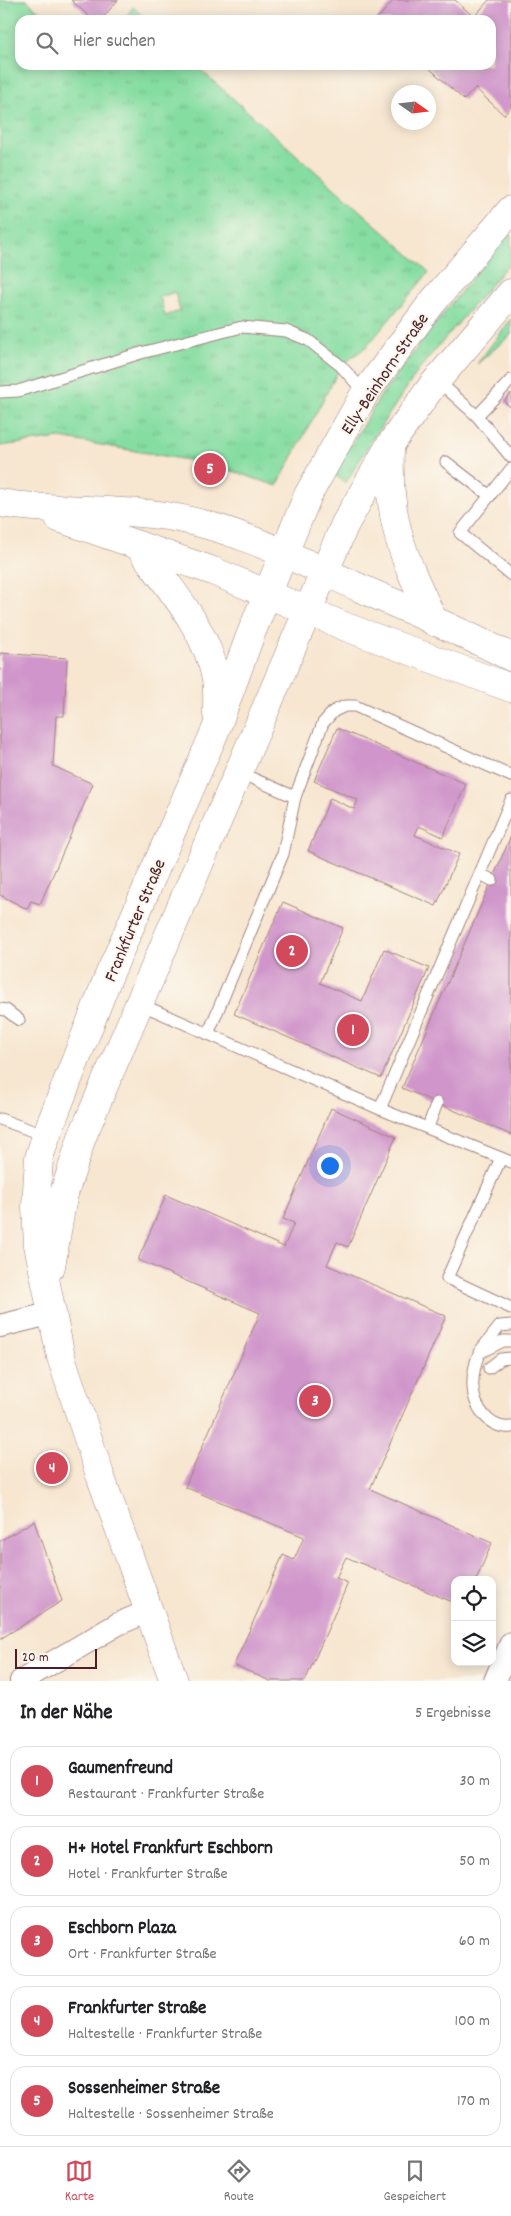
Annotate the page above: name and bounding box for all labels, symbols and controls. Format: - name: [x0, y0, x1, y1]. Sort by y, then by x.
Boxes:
- search box: [15, 15, 496, 70]
- icon: search: [33, 29, 61, 57]
- text: Hier suchen: [73, 29, 156, 56]
- north arrow: [391, 85, 436, 130]
- street label: Elly-Beinhorn-Straße: [336, 309, 436, 440]
- pin: 5: [194, 450, 226, 488]
- street label: Frankfurter Straße: [99, 856, 173, 986]
- pin: 2: [276, 932, 308, 970]
- pin: 1: [337, 1011, 369, 1049]
- your location: [317, 1153, 343, 1179]
- pin: 3: [299, 1382, 331, 1420]
- pin: 4: [36, 1449, 68, 1487]
- map controls: [451, 1576, 496, 1666]
- button: locate: [451, 1576, 496, 1621]
- button: layers: [451, 1621, 496, 1666]
- scale bar: [15, 1646, 98, 1669]
- text: 20 m: [22, 1648, 49, 1668]
- text: In der Nähe: [20, 1699, 112, 1729]
- text: 5 Ergebnisse: [415, 1702, 491, 1725]
- text: Gaumenfreund: [68, 1756, 173, 1783]
- text: 1: [35, 1770, 39, 1793]
- text: 30 m: [460, 1770, 490, 1793]
- text: Restaurant · Frankfurter Straße: [68, 1783, 264, 1806]
- text: H+ Hotel Frankfurt Eschborn: [68, 1836, 273, 1863]
- text: 2: [34, 1850, 41, 1873]
- text: 50 m: [459, 1850, 490, 1873]
- text: Hotel · Frankfurter Straße: [68, 1863, 228, 1886]
- text: Eschborn Plaza: [68, 1916, 176, 1943]
- text: 3: [33, 1930, 41, 1953]
- text: 60 m: [459, 1930, 490, 1953]
- text: Ort · Frankfurter Straße: [68, 1943, 217, 1966]
- text: Frankfurter Straße: [68, 1996, 206, 2023]
- text: 4: [34, 2010, 40, 2033]
- text: 100 m: [454, 2010, 490, 2033]
- text: Haltestelle · Frankfurter Straße: [68, 2023, 262, 2046]
- text: Sossenheimer Straße: [68, 2076, 220, 2103]
- text: 5: [33, 2090, 41, 2113]
- text: 170 m: [457, 2090, 490, 2113]
- text: Haltestelle · Sossenheimer Straße: [68, 2103, 274, 2126]
- tab: Karte: [65, 2157, 94, 2207]
- tab: Route: [224, 2157, 254, 2207]
- tab: Gespeichert: [383, 2157, 446, 2207]

